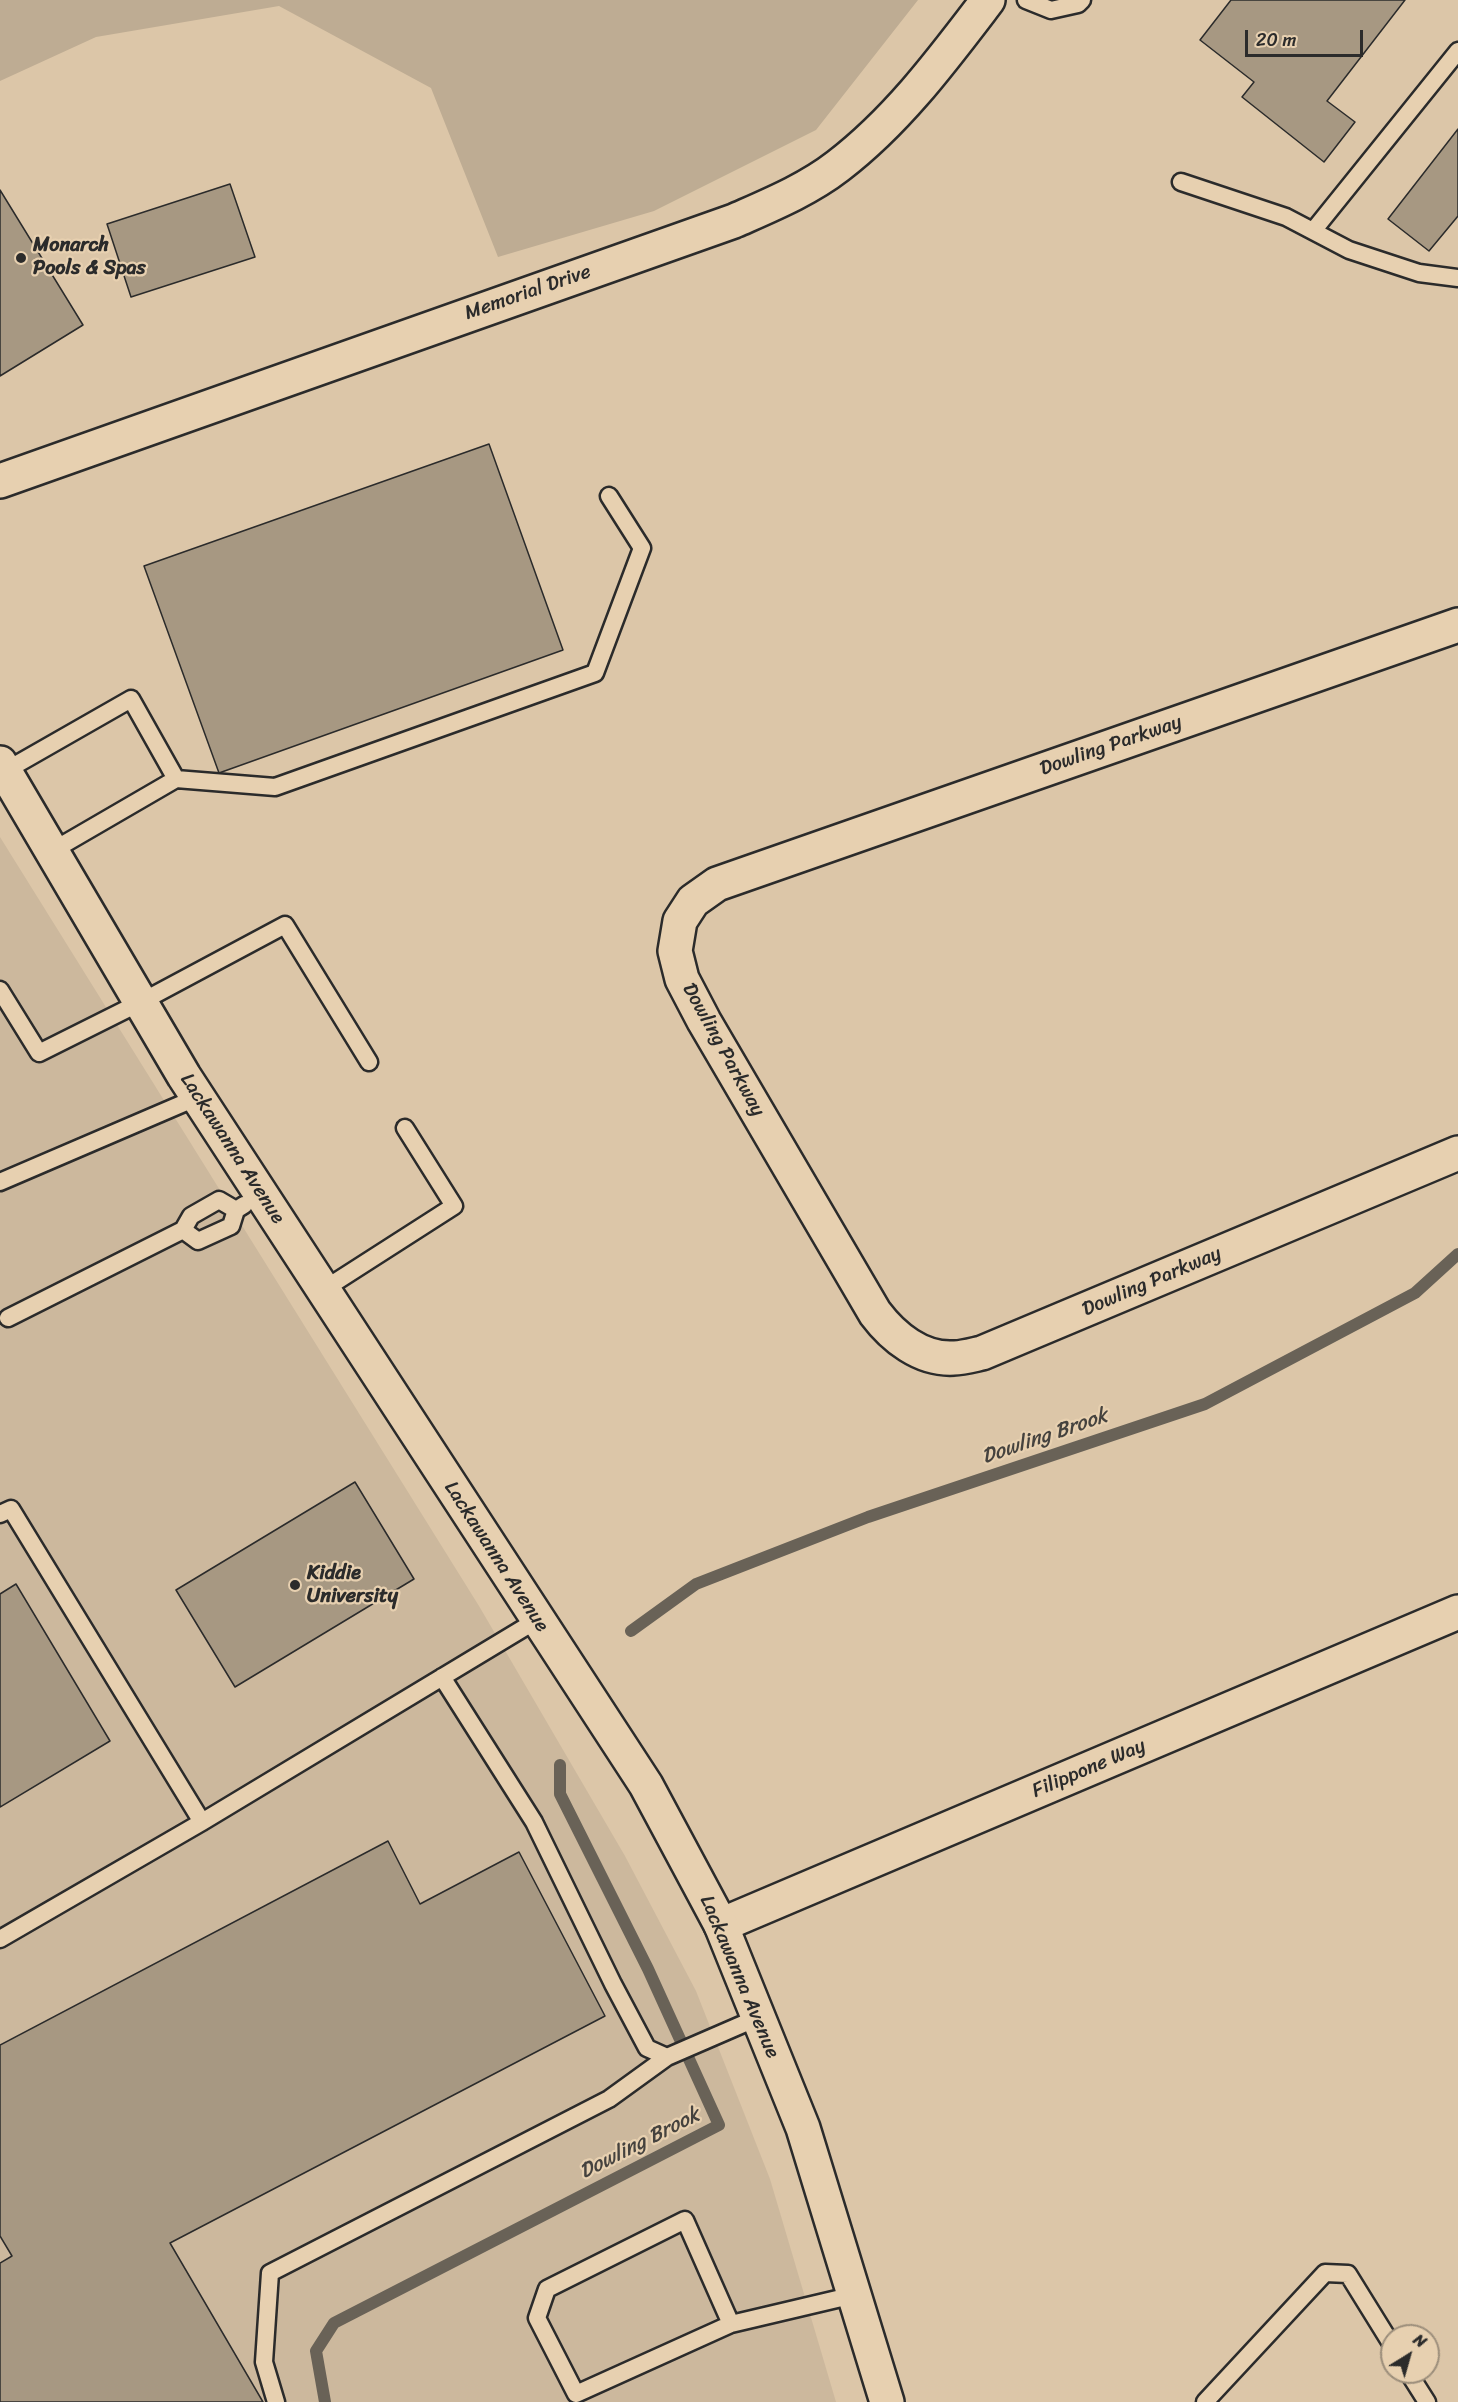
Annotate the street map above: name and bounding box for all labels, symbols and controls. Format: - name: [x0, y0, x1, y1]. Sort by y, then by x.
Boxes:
- scale bar: [1248, 18, 1366, 56]
- text: 20 m: [1256, 24, 1296, 56]
- place label: Monarch Pools & Spas: [33, 234, 146, 281]
- marker: Monarch Pools & Spas: [14, 251, 28, 265]
- street label: Memorial Drive: [462, 260, 594, 326]
- street label: Dowling Parkway: [1037, 710, 1185, 782]
- street label: Dowling Parkway: [676, 979, 770, 1121]
- street label: Lackawanna Avenue: [174, 1069, 290, 1229]
- street label: Dowling Parkway: [1079, 1242, 1225, 1322]
- water label: Dowling Brook: [979, 1404, 1111, 1470]
- street label: Lackawanna Avenue: [438, 1477, 554, 1637]
- place label: Kiddie University: [307, 1562, 398, 1609]
- marker: Kiddie University: [288, 1578, 302, 1592]
- street label: Filippone Way: [1029, 1734, 1149, 1804]
- street label: Lackawanna Avenue: [694, 1892, 784, 2062]
- water label: Dowling Brook: [576, 2103, 704, 2185]
- north arrow: [1380, 2324, 1440, 2384]
- text: N: [1407, 2326, 1433, 2356]

